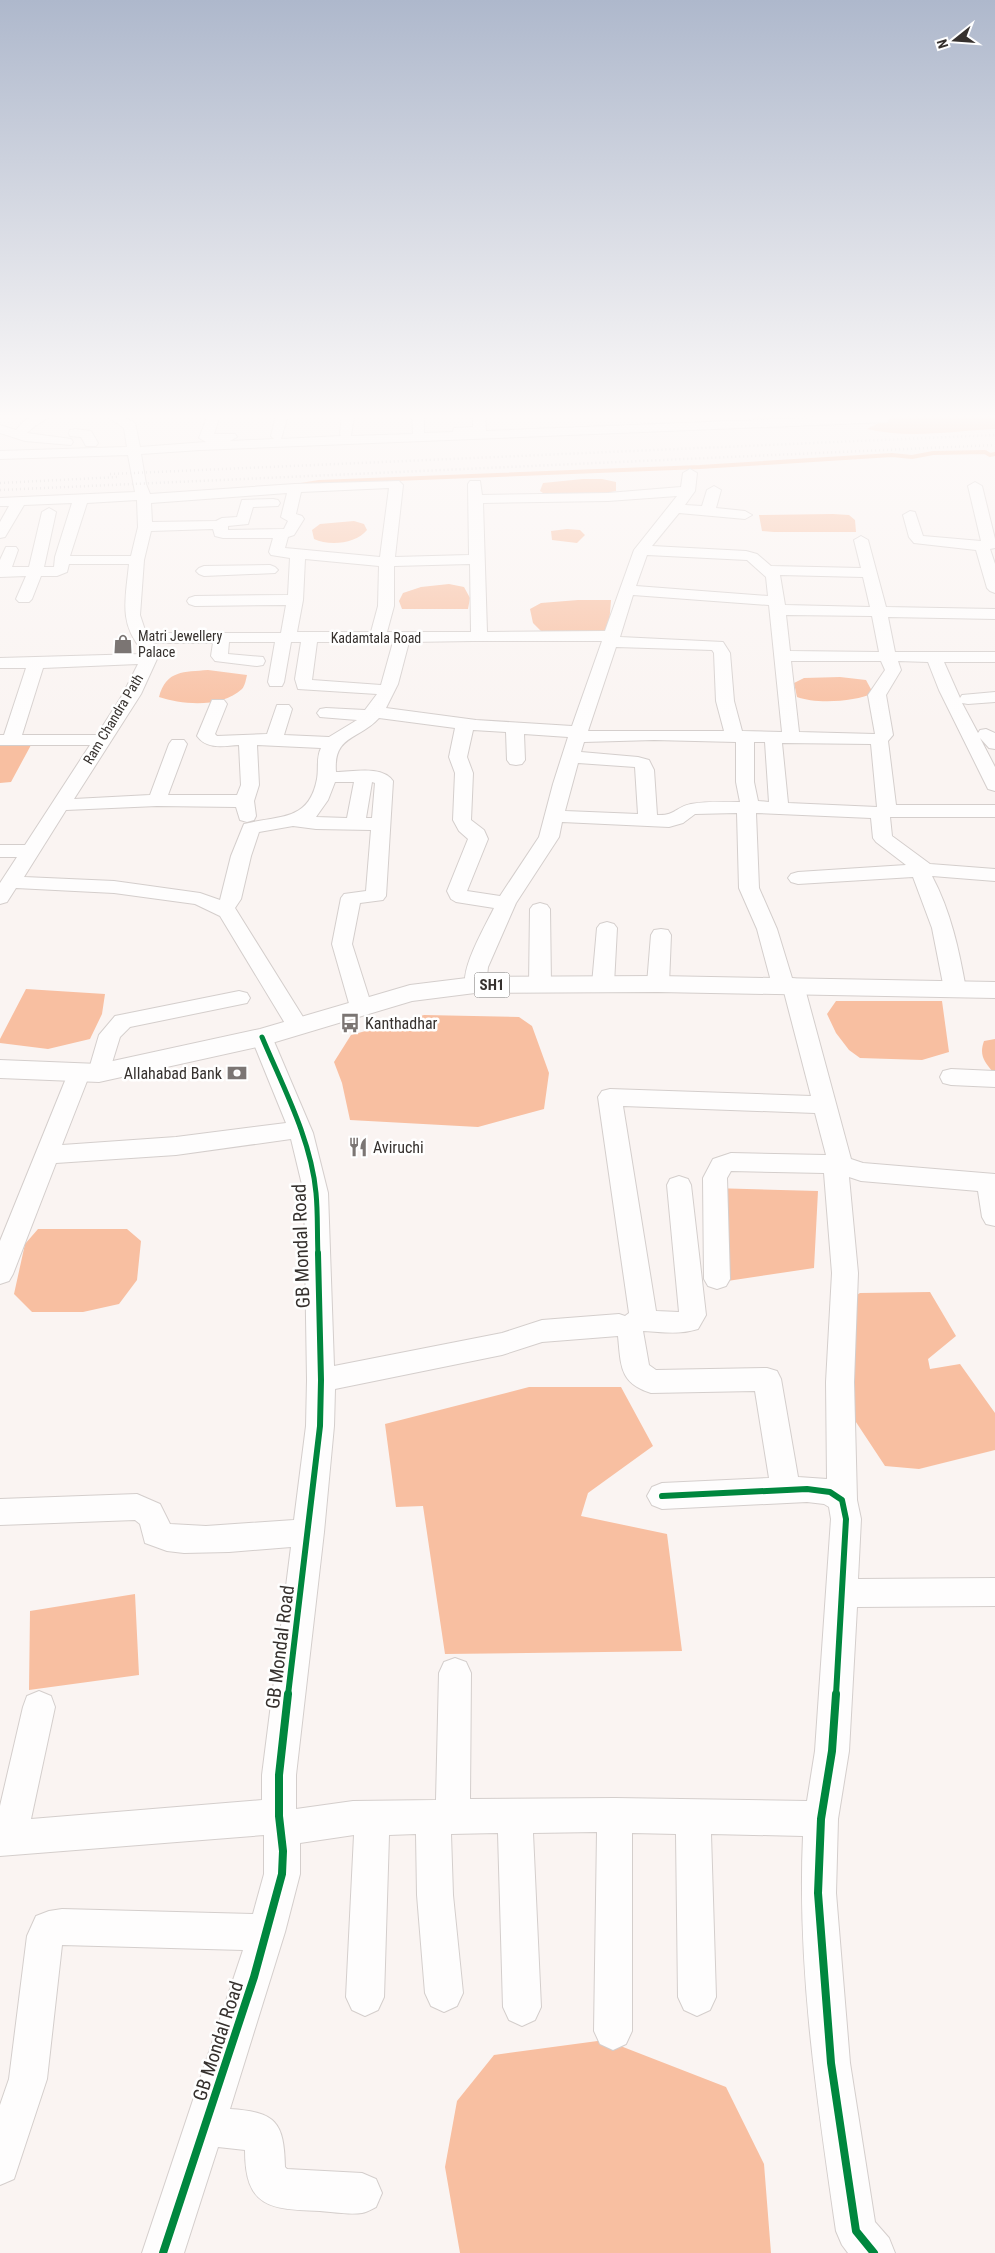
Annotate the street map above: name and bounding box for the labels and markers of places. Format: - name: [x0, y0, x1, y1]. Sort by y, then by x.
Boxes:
- place label: Matri Jewellery Palace: [138, 628, 222, 660]
- shop icon: Matri Jewellery Palace: [112, 633, 134, 655]
- bus stop icon: Kanthadhar: [339, 1012, 361, 1034]
- place label: Kanthadhar: [365, 1014, 438, 1033]
- bank icon: Allahabad Bank: [226, 1062, 248, 1084]
- place label: Allahabad Bank: [124, 1064, 223, 1083]
- restaurant icon: Aviruchi: [347, 1136, 369, 1158]
- place label: Aviruchi: [373, 1138, 424, 1157]

